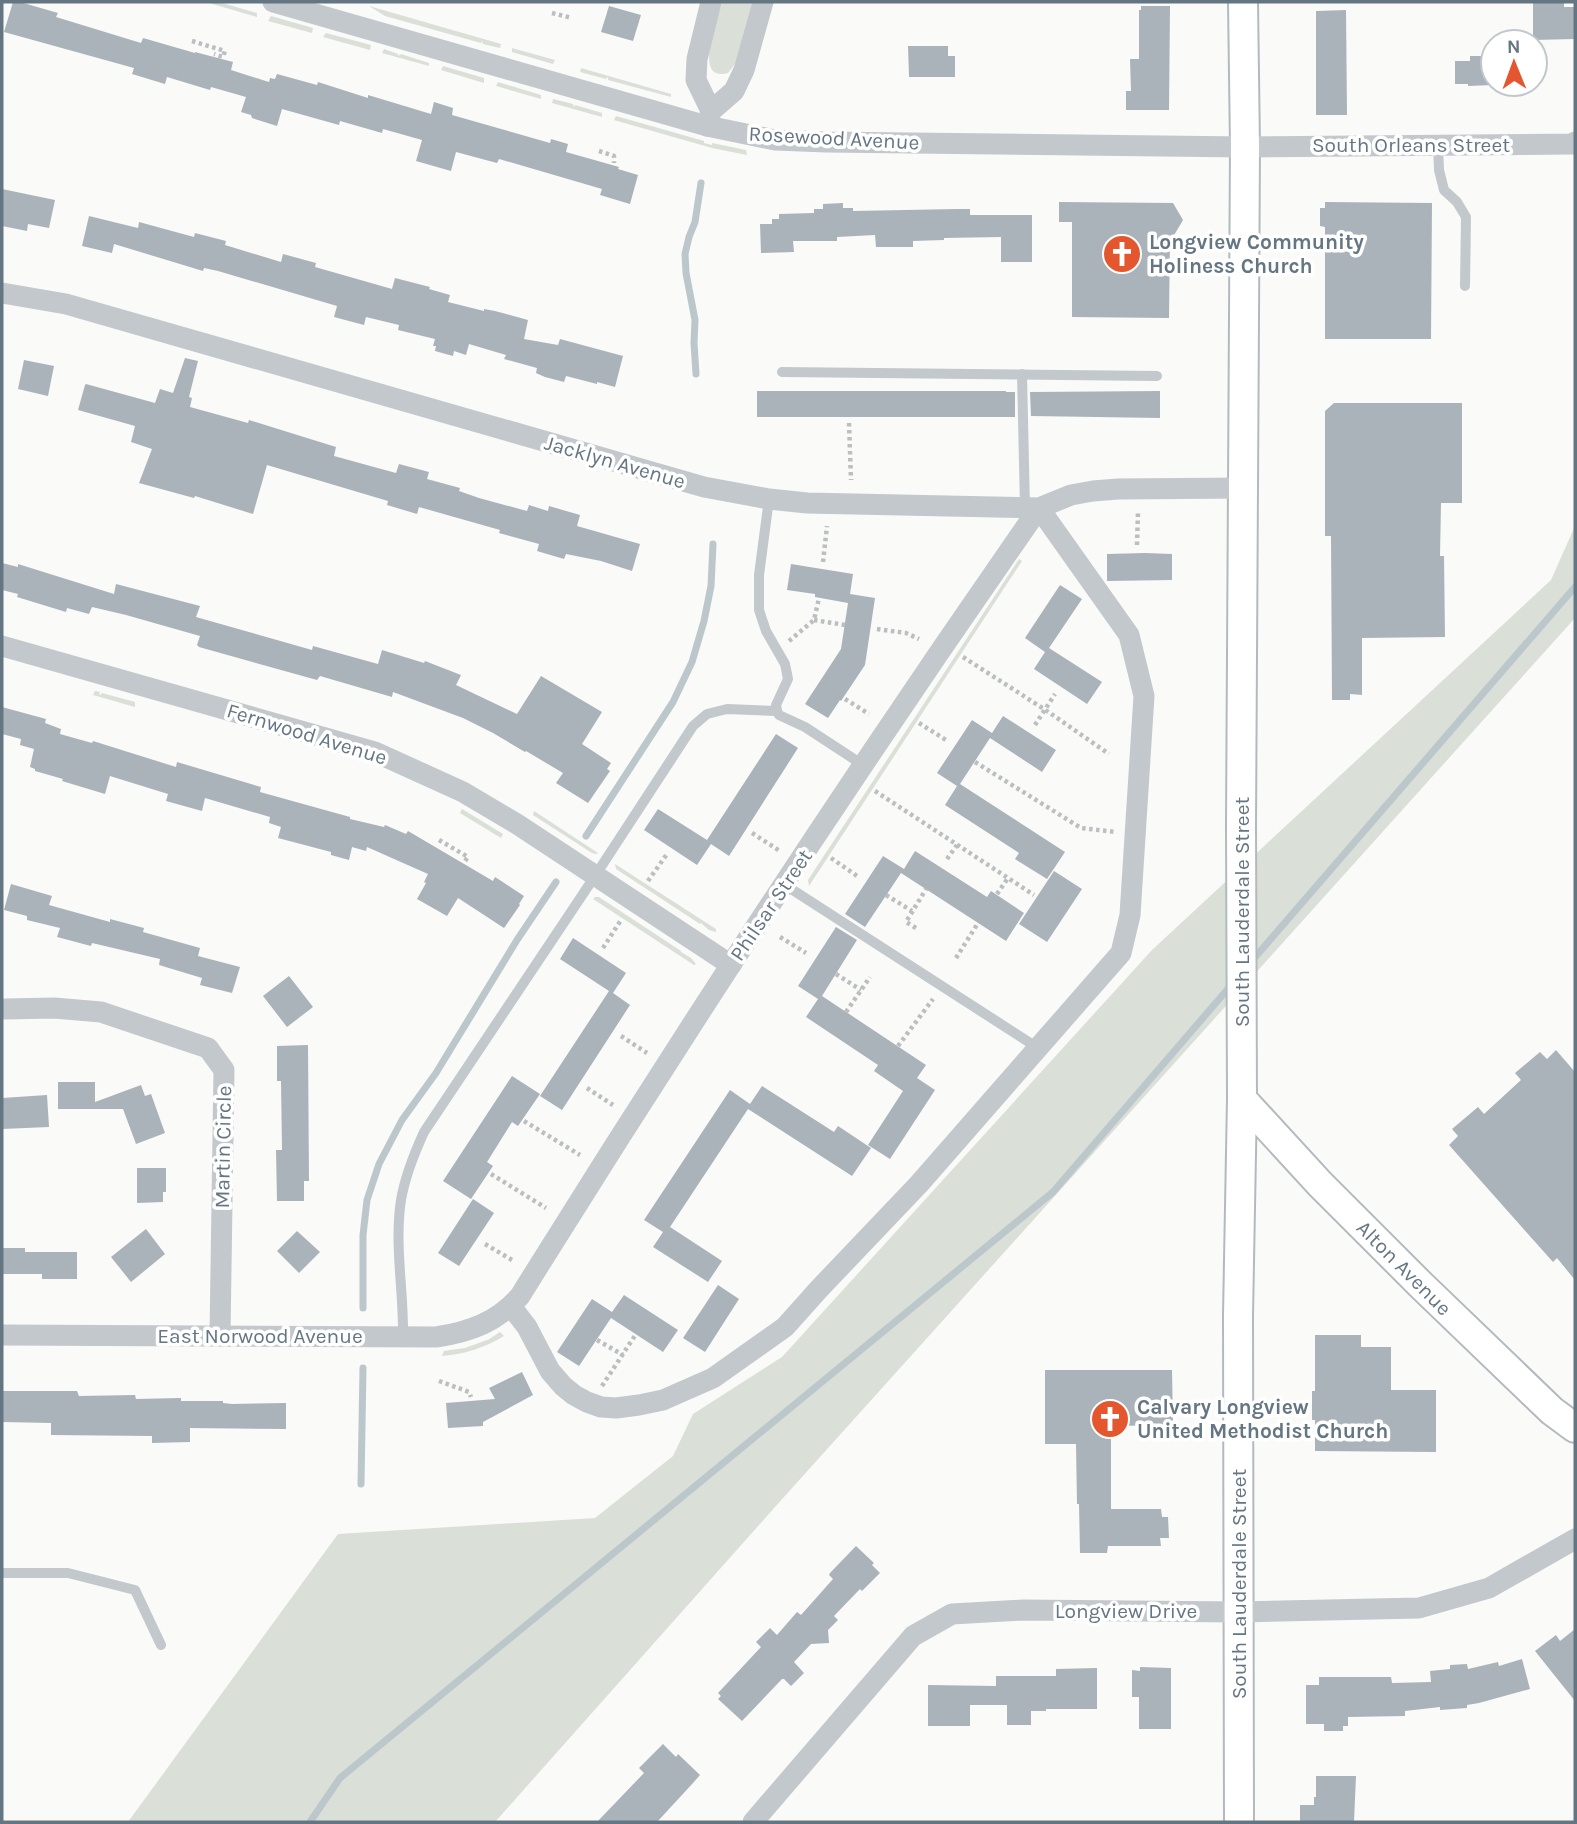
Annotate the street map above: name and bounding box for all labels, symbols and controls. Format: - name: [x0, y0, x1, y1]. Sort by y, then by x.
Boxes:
- north arrow: [1479, 28, 1549, 98]
- text: N: [1507, 36, 1521, 58]
- street label: Rosewood Avenue: [748, 122, 920, 154]
- street label: South Orleans Street: [1312, 133, 1510, 157]
- place label: Longview Community Holiness Church: [1149, 230, 1364, 278]
- church icon: Longview Community Holiness Church: [1101, 233, 1143, 275]
- street label: Jacklyn Avenue: [542, 430, 688, 494]
- street label: Fernwood Avenue: [224, 698, 390, 770]
- street label: South Lauderdale Street: [1230, 797, 1254, 1027]
- street label: Philsar Street: [725, 845, 817, 965]
- street label: Martin Circle: [210, 1085, 236, 1209]
- street label: Alton Avenue: [1352, 1216, 1456, 1320]
- street label: East Norwood Avenue: [157, 1324, 363, 1348]
- place label: Calvary Longview United Methodist Church: [1137, 1395, 1388, 1443]
- church icon: Calvary Longview United Methodist Church: [1089, 1398, 1131, 1440]
- street label: South Lauderdale Street: [1227, 1469, 1251, 1699]
- street label: Longview Drive: [1055, 1599, 1197, 1623]

